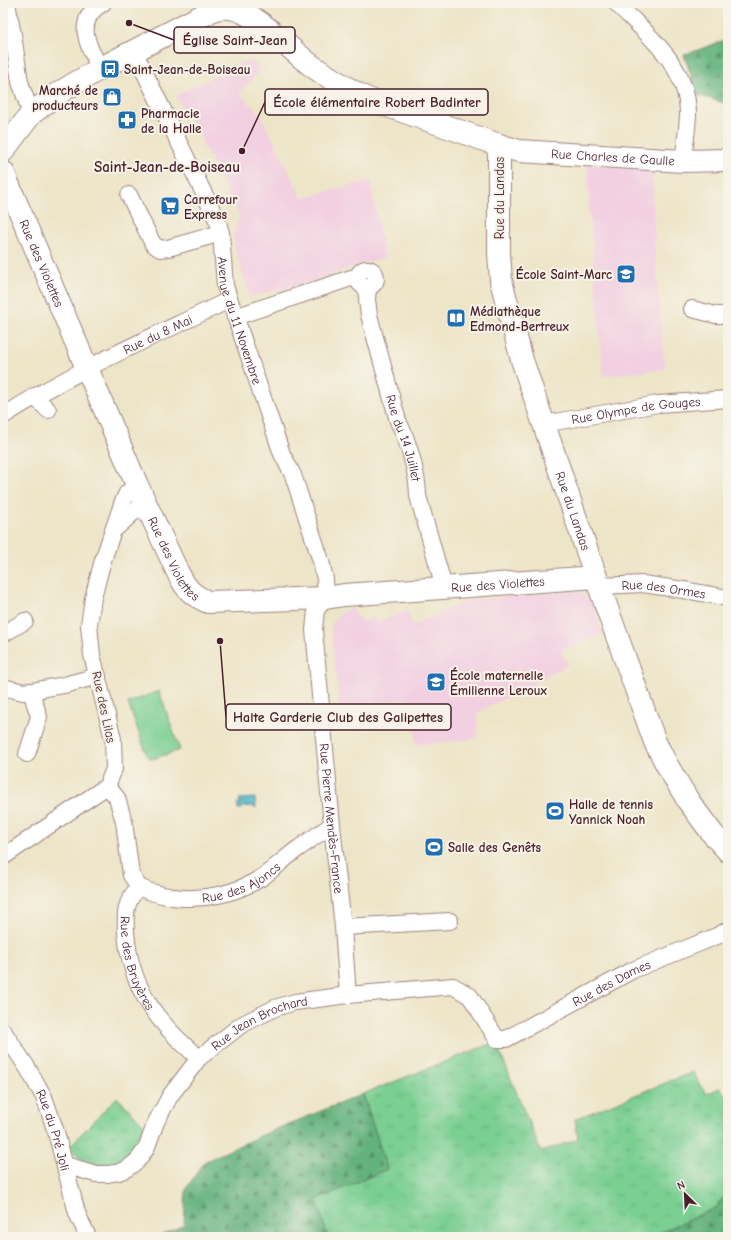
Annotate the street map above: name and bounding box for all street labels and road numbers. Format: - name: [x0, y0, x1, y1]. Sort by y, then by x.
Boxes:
- street label: Rue Charles de Gaulle: [551, 145, 676, 168]
- street label: Rue du Landas: [492, 157, 507, 239]
- street label: Rue des Violettes: [17, 217, 67, 309]
- street label: Avenue du 11 Novembre: [215, 256, 265, 387]
- street label: Rue du 8 Mai: [120, 311, 195, 357]
- street label: Rue du 14 Juillet: [384, 393, 424, 484]
- street label: Rue Olympe de Gouges: [570, 393, 701, 426]
- street label: Rue du Landas: [553, 469, 594, 552]
- street label: Rue des Violettes: [145, 514, 202, 604]
- street label: Rue des Violettes: [451, 573, 545, 595]
- street label: Rue des Ormes: [621, 577, 707, 601]
- street label: Rue des Lilas: [89, 670, 119, 744]
- street label: Rue Pierre Mendès-France: [317, 743, 347, 895]
- street label: Rue des Ajoncs: [201, 859, 283, 905]
- street label: Rue des Bruyères: [118, 916, 158, 1012]
- street label: Rue des Dames: [570, 956, 653, 1009]
- street label: Rue Jean Brochard: [208, 993, 309, 1053]
- street label: Rue du Pré Joli: [33, 1086, 73, 1172]

